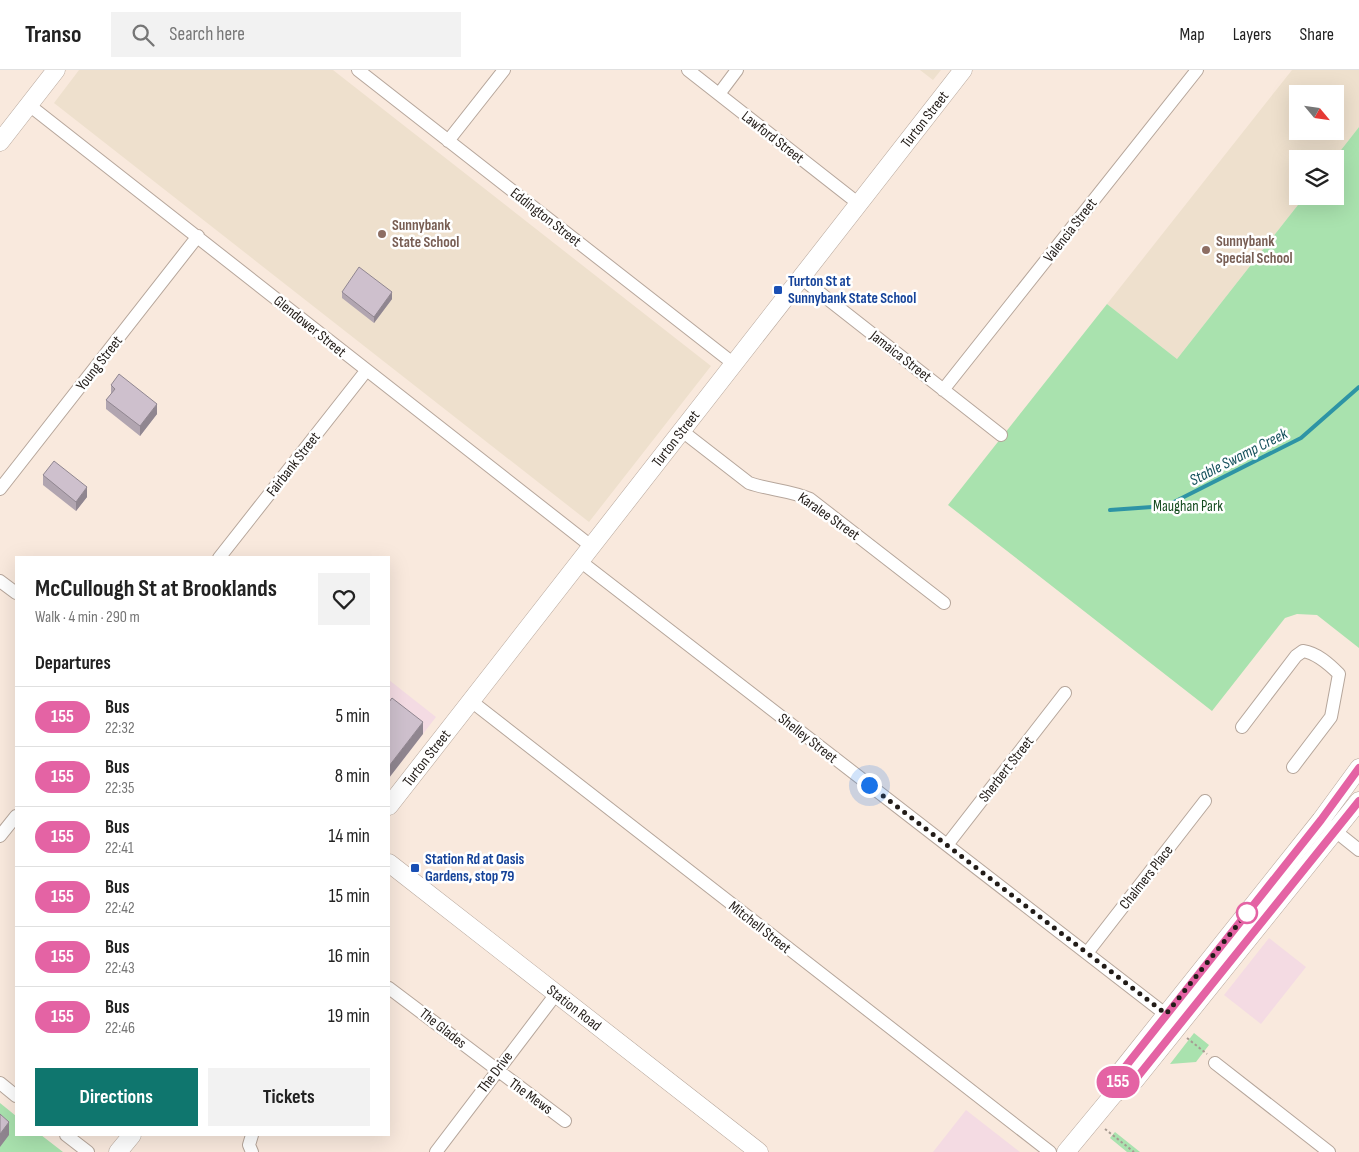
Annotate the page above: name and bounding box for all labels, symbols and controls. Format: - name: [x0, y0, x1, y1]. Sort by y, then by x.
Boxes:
- search box: [111, 12, 461, 57]
- text: Transo: [25, 20, 81, 49]
- icon: search: [129, 21, 157, 49]
- text: Search here: [169, 23, 245, 46]
- text: Map: [1180, 24, 1205, 45]
- text: Layers: [1233, 24, 1272, 45]
- text: Share: [1300, 24, 1334, 45]
- north arrow: [1289, 85, 1344, 140]
- map controls: [1289, 85, 1344, 205]
- street label: Turton Street: [897, 87, 953, 152]
- street label: Lawford Street: [738, 107, 808, 168]
- button: layers: [1289, 150, 1344, 205]
- street label: Eddington Street: [506, 184, 585, 251]
- street label: Valencia Street: [1040, 194, 1102, 266]
- place label: Sunnybank State School: [392, 216, 459, 252]
- marker: Sunnybank State School: [376, 228, 388, 240]
- place label: Sunnybank Special School: [1216, 232, 1293, 268]
- marker: Sunnybank Special School: [1200, 244, 1212, 256]
- place label: Turton St at Sunnybank State School: [788, 272, 916, 308]
- marker: Turton St at Sunnybank State School: [772, 284, 784, 296]
- street label: Glendower Street: [270, 291, 350, 362]
- street label: Jamaica Street: [865, 326, 935, 387]
- street label: Young Street: [72, 332, 127, 395]
- street label: Turton Street: [648, 406, 704, 471]
- water label: Stable Swamp Creek: [1187, 424, 1292, 490]
- street label: Fairbank Street: [262, 428, 325, 500]
- street label: Karalee Street: [794, 488, 864, 545]
- park label: Maughan Park: [1153, 497, 1223, 516]
- button: heart: [318, 573, 370, 625]
- text: McCullough St at Brooklands: [35, 574, 277, 603]
- text: Walk · 4 min · 290 m: [35, 608, 140, 627]
- text: Departures: [35, 652, 111, 675]
- text: Bus: [105, 696, 130, 719]
- text: 5 min: [335, 705, 370, 728]
- text: 155: [51, 706, 74, 727]
- street label: Shelley Street: [774, 709, 842, 768]
- text: 22:32: [105, 719, 135, 738]
- street label: Turton Street: [399, 726, 455, 790]
- street label: Sherbert Street: [975, 732, 1038, 806]
- text: Bus: [105, 756, 130, 779]
- text: 8 min: [335, 765, 370, 788]
- text: 155: [51, 766, 74, 787]
- your location: [857, 773, 882, 798]
- text: 22:35: [105, 779, 134, 798]
- text: Bus: [105, 816, 130, 839]
- text: 14 min: [329, 825, 370, 848]
- text: 155: [51, 826, 74, 847]
- text: 22:41: [105, 839, 134, 858]
- street label: Chalmers Place: [1115, 841, 1177, 913]
- place label: Station Rd at Oasis Gardens, stop 79: [425, 850, 525, 886]
- marker: Station Rd at Oasis Gardens, stop 79: [409, 862, 421, 874]
- text: Bus: [105, 876, 130, 899]
- text: 15 min: [329, 885, 370, 908]
- text: 155: [51, 886, 74, 907]
- street label: Mitchell Street: [725, 897, 795, 958]
- text: 22:42: [105, 899, 135, 918]
- unlabelled marker: [1236, 902, 1258, 924]
- text: Bus: [105, 936, 130, 959]
- text: 16 min: [328, 945, 370, 968]
- text: 155: [51, 946, 74, 967]
- text: 22:43: [105, 959, 135, 978]
- street label: Station Road: [543, 981, 605, 1035]
- text: Bus: [105, 996, 130, 1019]
- street label: The Glades: [415, 1004, 470, 1053]
- text: 19 min: [328, 1005, 370, 1028]
- text: 155: [51, 1006, 74, 1027]
- text: 22:46: [105, 1019, 135, 1038]
- street label: The Drive: [474, 1048, 517, 1097]
- line badge: 155: [1089, 1066, 1147, 1098]
- button: Directions: [35, 1068, 198, 1126]
- button: Tickets: [208, 1068, 370, 1126]
- text: 155: [1107, 1071, 1129, 1092]
- street label: The Mews: [505, 1074, 556, 1119]

